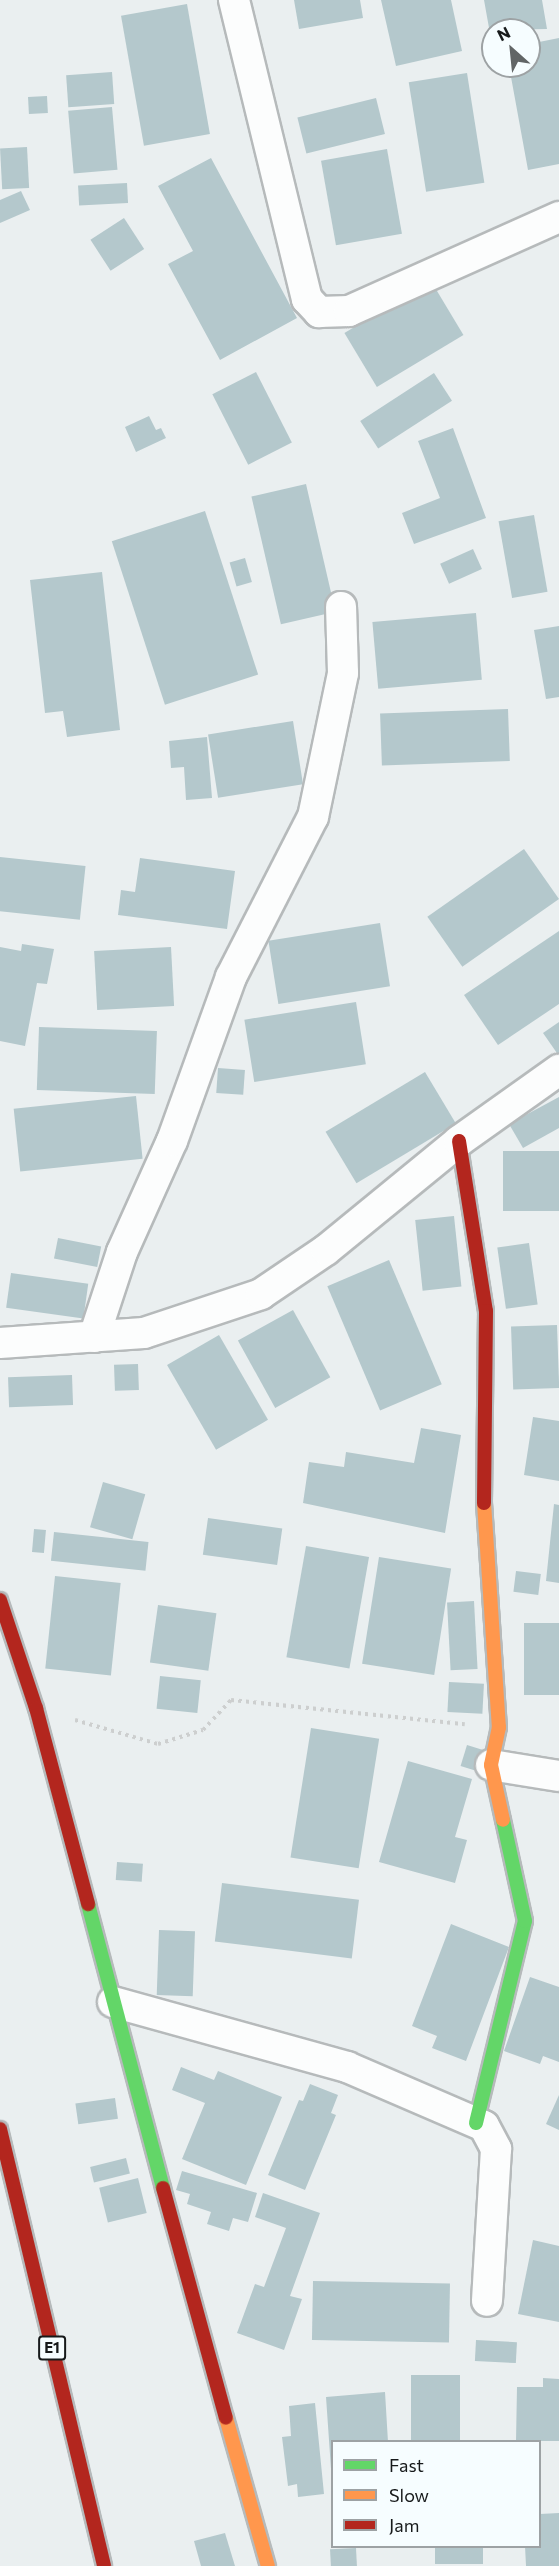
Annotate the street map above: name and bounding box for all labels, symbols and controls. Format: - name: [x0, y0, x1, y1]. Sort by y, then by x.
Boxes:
- north arrow: [481, 18, 541, 78]
- text: N: [494, 22, 513, 44]
- road number: E1: [37, 2336, 67, 2360]
- legend: [331, 2440, 541, 2548]
- text: Fast: [389, 2454, 424, 2476]
- text: Slow: [389, 2484, 429, 2506]
- text: Jam: [389, 2514, 419, 2536]

